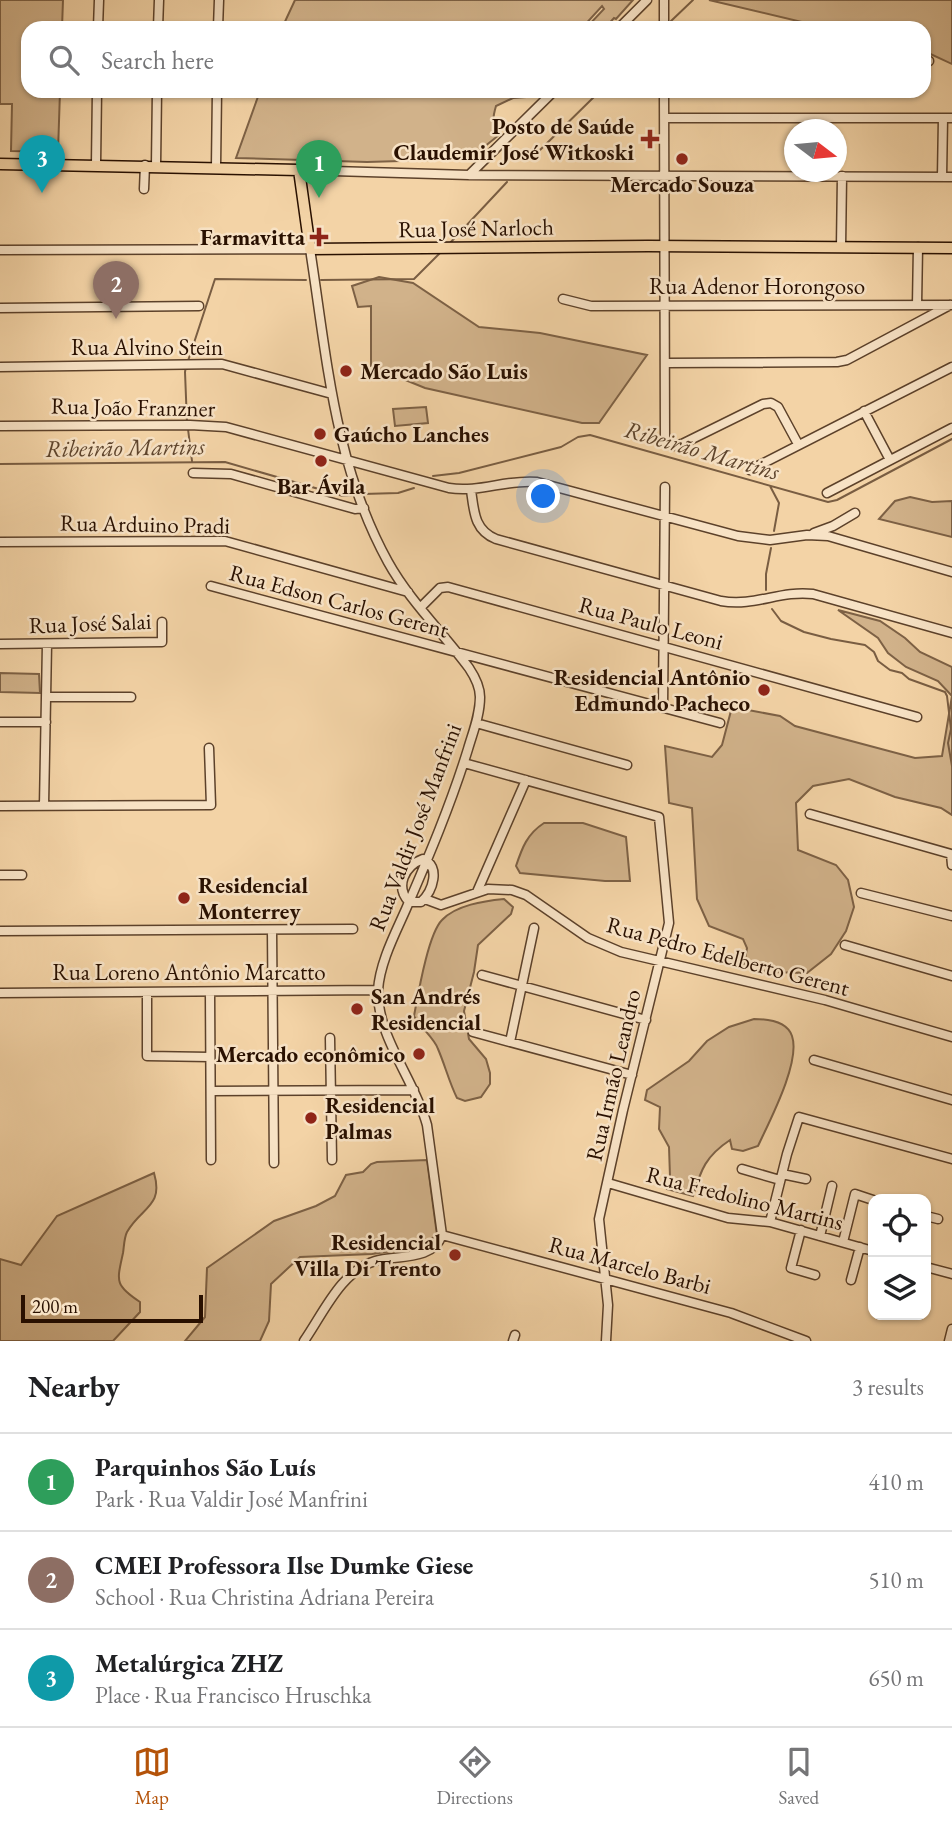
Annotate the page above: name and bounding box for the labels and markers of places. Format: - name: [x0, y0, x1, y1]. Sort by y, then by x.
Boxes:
- place label: Posto de Saúde Claudemir José Witkoski: [394, 111, 634, 167]
- marker: Posto de Saúde Claudemir José Witkoski: [640, 129, 660, 149]
- pin: 3: [19, 135, 65, 193]
- pin: 1: [296, 140, 342, 198]
- marker: Mercado Souza: [674, 151, 690, 167]
- place label: Mercado Souza: [610, 169, 755, 199]
- place label: Farmavitta: [200, 222, 306, 252]
- marker: Farmavitta: [311, 229, 327, 245]
- pin: 2: [93, 261, 139, 319]
- place label: Mercado São Luis: [360, 356, 528, 386]
- marker: Mercado São Luis: [338, 363, 354, 379]
- place label: Gaúcho Lanches: [334, 419, 489, 449]
- marker: Gaúcho Lanches: [312, 426, 328, 442]
- marker: Bar Ávila: [313, 453, 329, 469]
- place label: Bar Ávila: [277, 471, 366, 501]
- place label: Residencial Antônio Edmundo Pacheco: [554, 662, 750, 718]
- marker: Residencial Antônio Edmundo Pacheco: [756, 682, 772, 698]
- place label: Residencial Monterrey: [198, 870, 308, 926]
- marker: Residencial Monterrey: [176, 890, 192, 906]
- place label: San Andrés Residencial: [371, 981, 481, 1037]
- marker: San Andrés Residencial: [349, 1001, 365, 1017]
- place label: Mercado econômico: [216, 1039, 405, 1069]
- marker: Mercado econômico: [411, 1046, 427, 1062]
- place label: Residencial Palmas: [325, 1090, 435, 1146]
- marker: Residencial Palmas: [303, 1110, 319, 1126]
- place label: Residencial Villa Di Trento: [294, 1227, 441, 1283]
- marker: Residencial Villa Di Trento: [447, 1247, 463, 1263]

